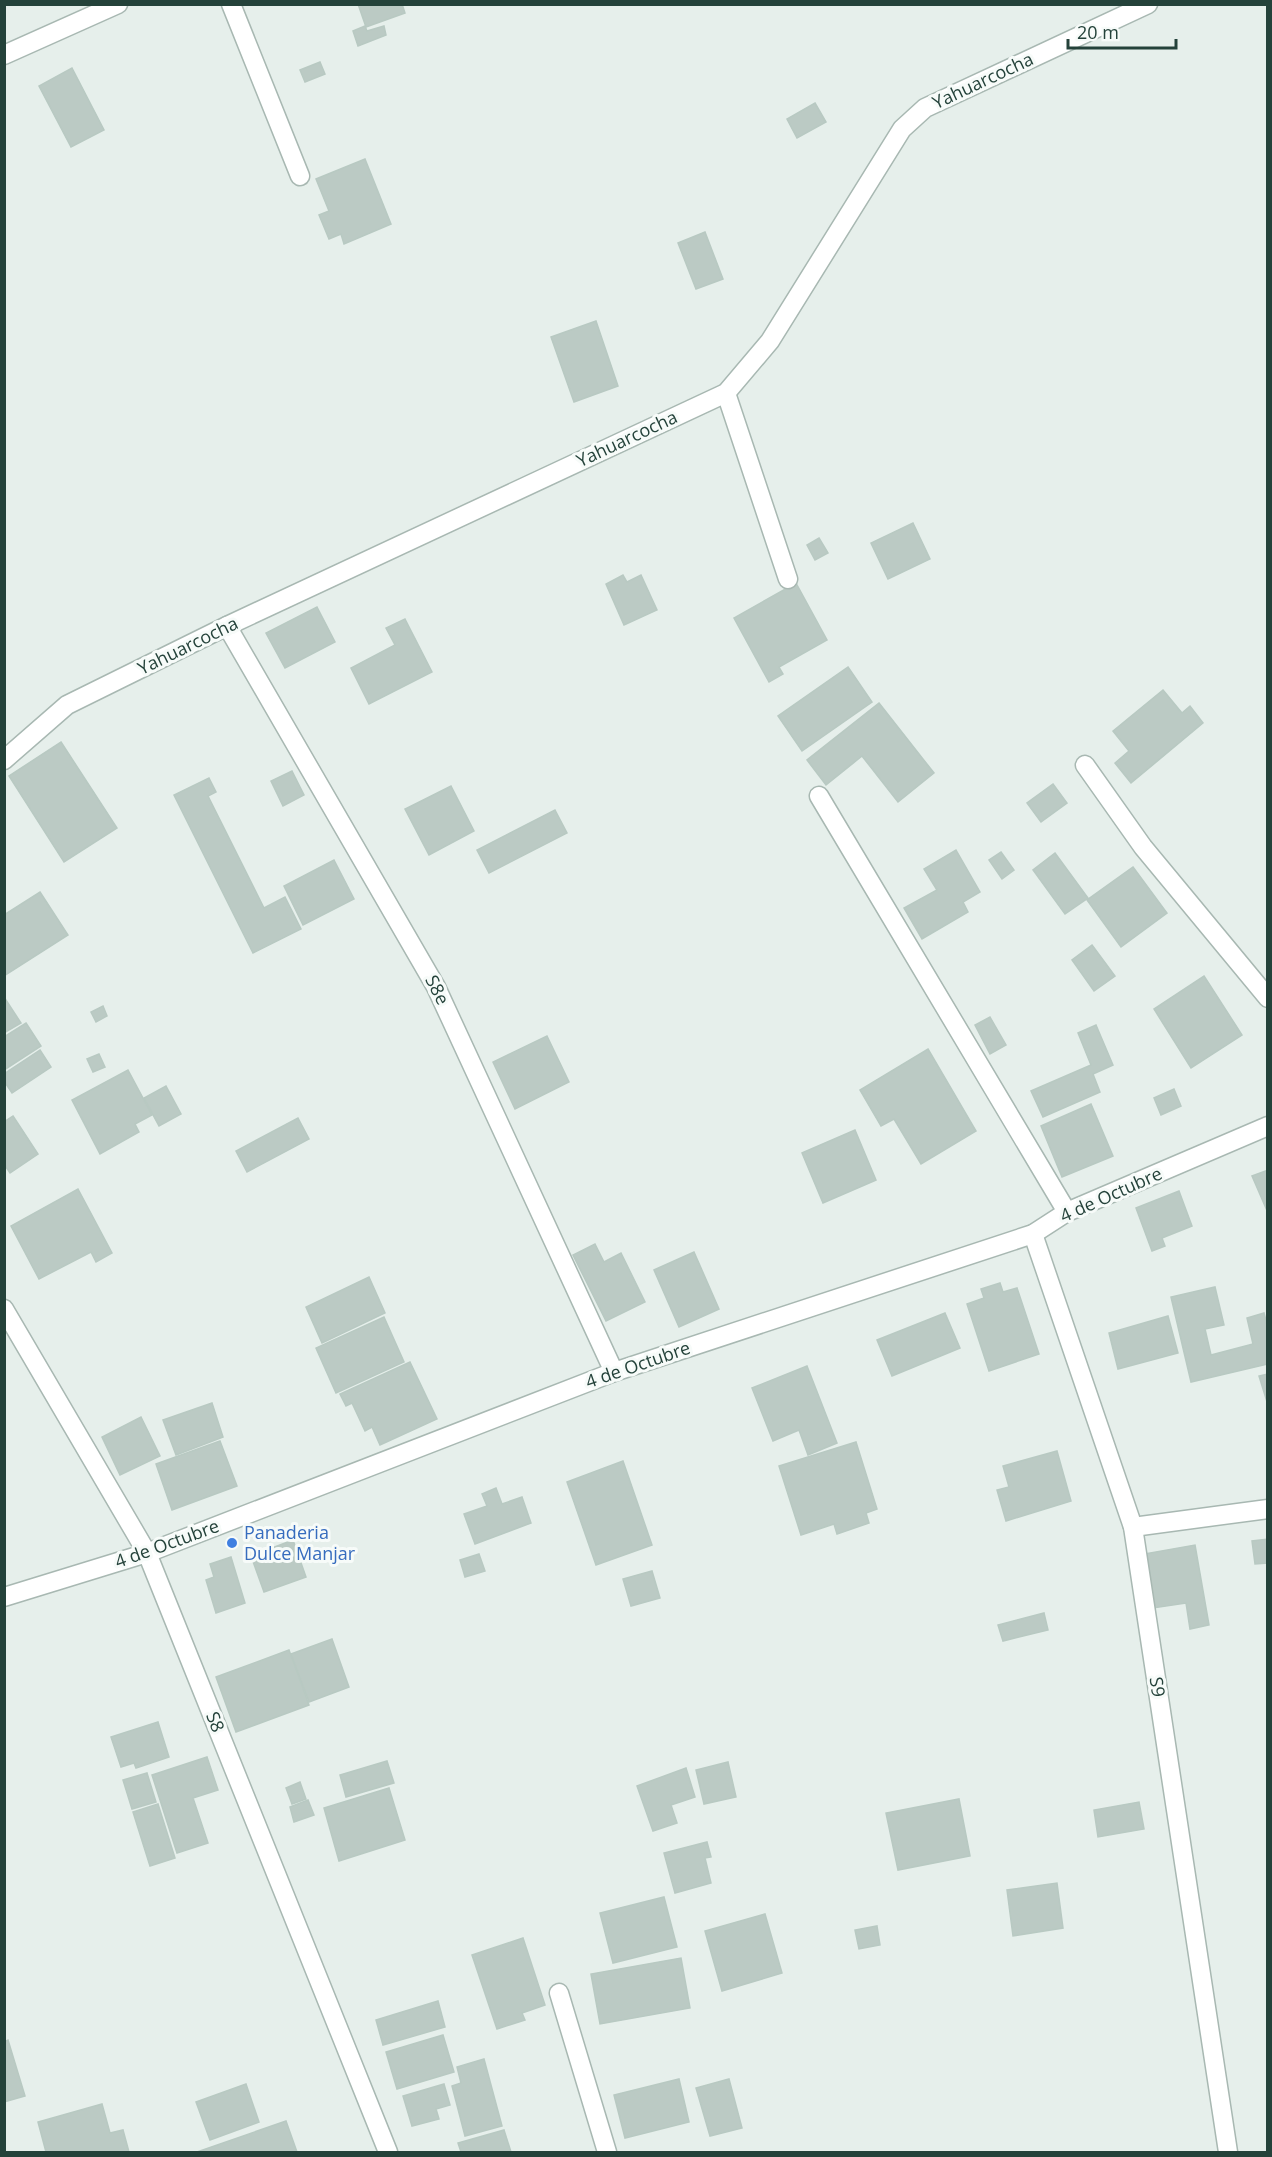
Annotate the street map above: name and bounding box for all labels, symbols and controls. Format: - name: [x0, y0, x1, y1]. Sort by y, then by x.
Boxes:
- scale bar: [1068, 12, 1176, 50]
- text: 20 m: [1077, 20, 1119, 44]
- street label: Yahuarcocha: [928, 46, 1037, 114]
- street label: Yahuarcocha: [572, 404, 681, 472]
- street label: Yahuarcocha: [133, 611, 242, 680]
- street label: S8e: [420, 971, 455, 1008]
- street label: 4 de Octubre: [1056, 1161, 1165, 1227]
- street label: 4 de Octubre: [582, 1335, 693, 1393]
- street label: 4 de Octubre: [111, 1513, 222, 1573]
- place label: Panaderia Dulce Manjar: [244, 1520, 356, 1565]
- marker: Panaderia Dulce Manjar: [225, 1536, 239, 1550]
- street label: S9: [1145, 1675, 1171, 1699]
- street label: S8: [201, 1708, 231, 1735]

